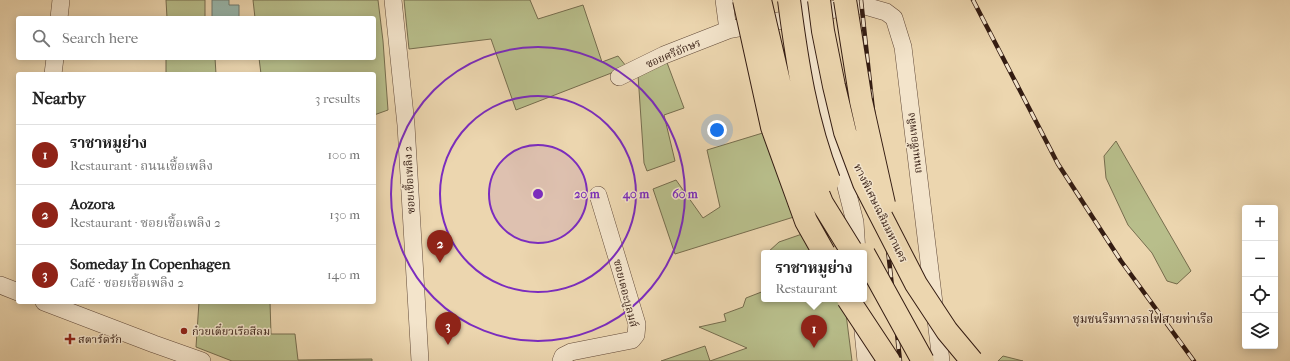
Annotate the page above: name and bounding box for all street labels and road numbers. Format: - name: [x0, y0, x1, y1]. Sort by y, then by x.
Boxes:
- street label: ซอยศรีอักษร: [644, 36, 703, 71]
- street label: ถนนเชื้อเพลิง: [902, 112, 925, 175]
- street label: ซอยเชื้อเพลิง 2: [399, 145, 418, 214]
- street label: ทางพิเศษเฉลิมมหานคร: [851, 162, 910, 265]
- street label: ซอยเดอะบูลมส์: [611, 258, 640, 329]

